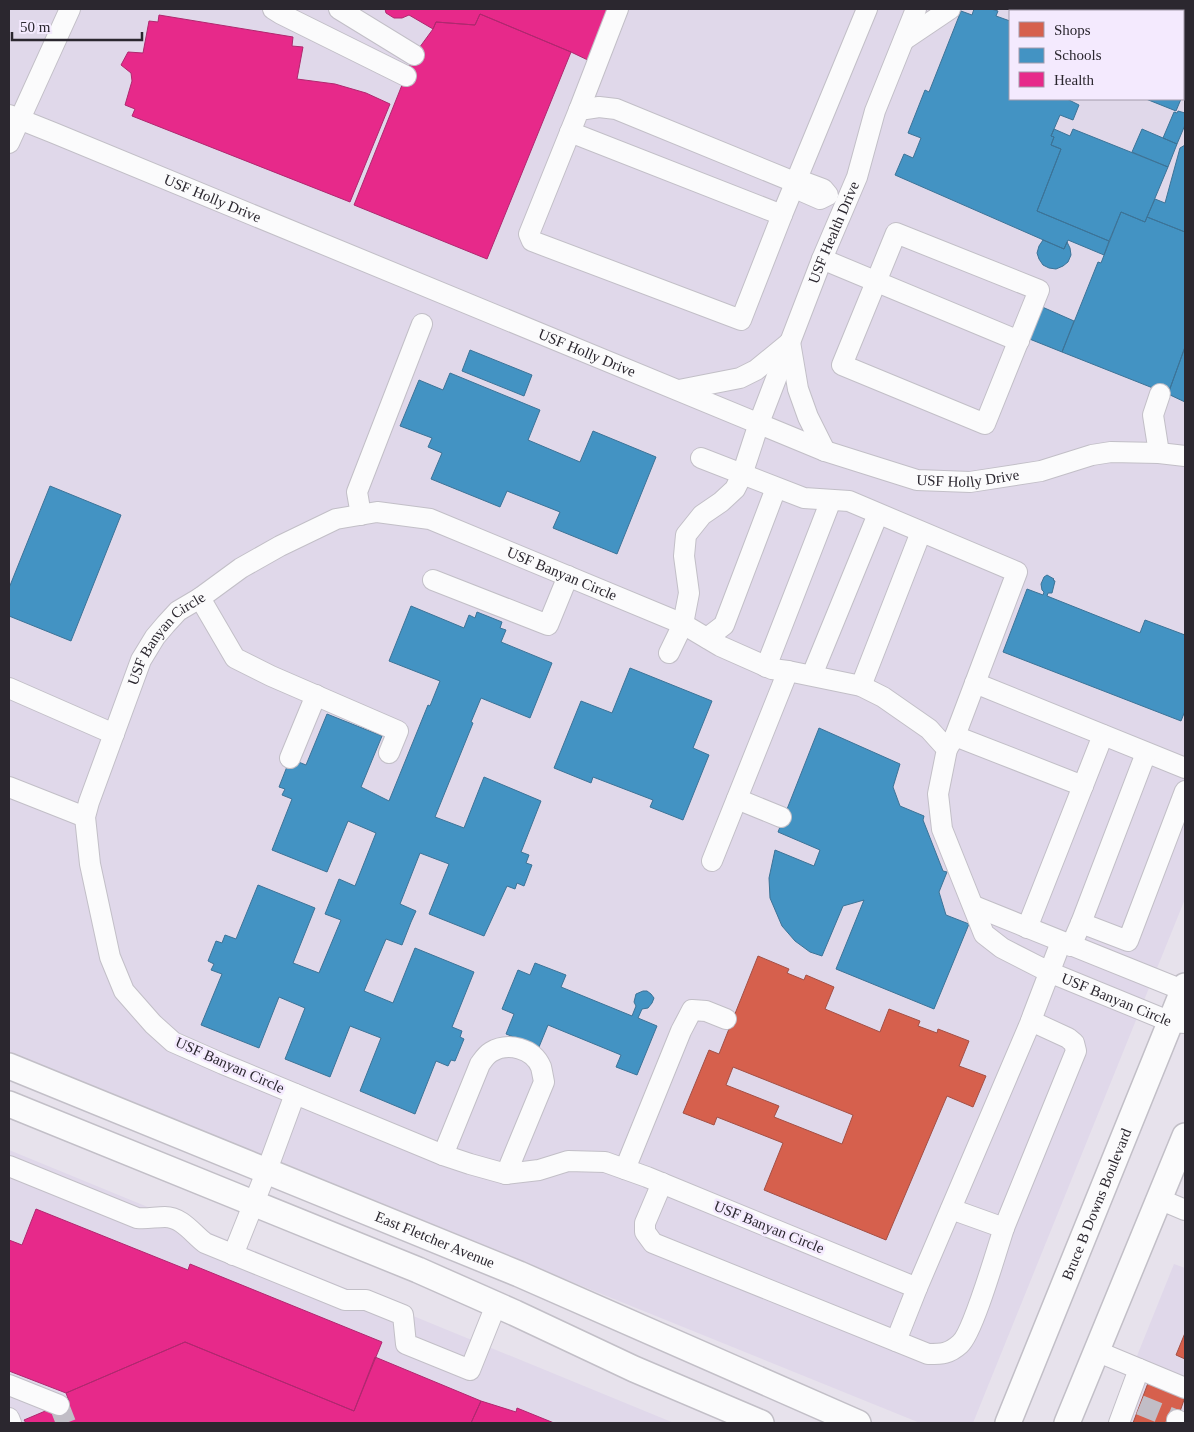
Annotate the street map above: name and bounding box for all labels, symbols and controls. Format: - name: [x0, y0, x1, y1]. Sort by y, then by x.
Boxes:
- scale bar: [12, 10, 142, 42]
- legend: [1009, 10, 1184, 100]
- text: 50 m: [20, 19, 51, 35]
- text: Shops: [1054, 22, 1091, 38]
- text: Schools: [1054, 47, 1102, 63]
- text: Health: [1054, 72, 1094, 88]
- street label: USF Holly Drive: [162, 171, 264, 226]
- street label: USF Health Drive: [805, 179, 862, 286]
- street label: USF Holly Drive: [536, 326, 638, 380]
- street label: USF Holly Drive: [916, 466, 1021, 490]
- street label: USF Banyan Circle: [504, 544, 620, 604]
- street label: USF Banyan Circle: [125, 589, 208, 687]
- street label: USF Banyan Circle: [1059, 970, 1174, 1029]
- street label: USF Banyan Circle: [173, 1034, 287, 1096]
- street label: Bruce B Downs Boulevard: [1059, 1126, 1135, 1282]
- street label: USF Banyan Circle: [712, 1198, 827, 1257]
- street label: East Fletcher Avenue: [373, 1208, 497, 1271]

